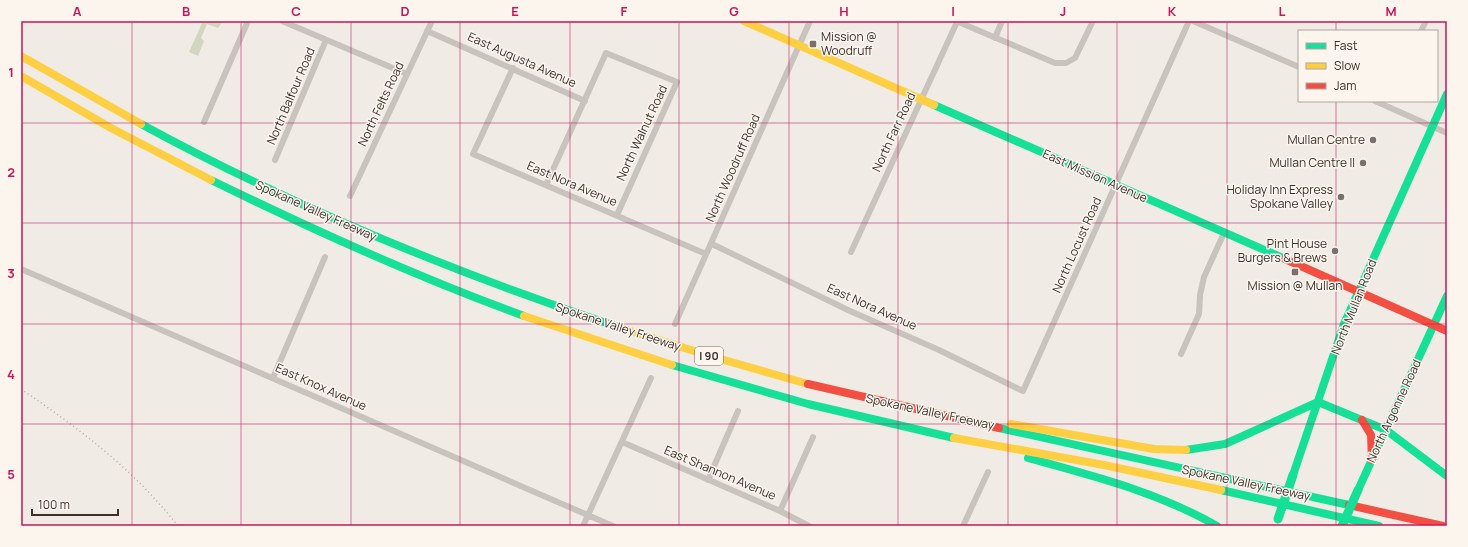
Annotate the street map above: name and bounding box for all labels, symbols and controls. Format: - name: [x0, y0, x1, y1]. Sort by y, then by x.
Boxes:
- text: A: [73, 2, 82, 20]
- text: B: [182, 2, 190, 20]
- text: C: [291, 2, 301, 20]
- text: D: [400, 2, 410, 20]
- text: E: [511, 2, 519, 20]
- text: F: [621, 2, 628, 20]
- text: G: [729, 2, 739, 20]
- text: H: [839, 2, 849, 20]
- text: I: [951, 2, 955, 20]
- text: J: [1060, 2, 1066, 20]
- text: K: [1168, 2, 1177, 20]
- text: L: [1279, 2, 1286, 20]
- text: M: [1385, 2, 1397, 20]
- street label: East Augusta Avenue: [465, 28, 579, 91]
- place label: Mission @ Woodruff: [821, 28, 877, 59]
- legend: [1298, 30, 1438, 102]
- text: Fast: [1334, 37, 1358, 54]
- marker: Mission @ Woodruff: [808, 39, 818, 49]
- street label: North Balfour Road: [262, 45, 319, 147]
- text: Slow: [1334, 57, 1360, 74]
- street label: North Felts Road: [353, 59, 408, 149]
- text: 1: [8, 63, 14, 81]
- text: Jam: [1334, 77, 1356, 94]
- street label: North Walnut Road: [612, 82, 671, 184]
- street label: North Farr Road: [868, 89, 919, 174]
- street label: North Woodruff Road: [701, 111, 764, 224]
- place label: Mullan Centre: [1287, 131, 1365, 148]
- marker: Mullan Centre: [1368, 135, 1378, 145]
- street label: East Mission Avenue: [1040, 145, 1150, 206]
- place label: Mullan Centre II: [1269, 154, 1355, 171]
- street label: East Nora Avenue: [524, 157, 620, 210]
- marker: Mullan Centre II: [1358, 158, 1368, 168]
- text: 2: [7, 163, 15, 181]
- street label: Spokane Valley Freeway: [253, 176, 380, 245]
- place label: Holiday Inn Express Spokane Valley: [1226, 181, 1334, 212]
- marker: Holiday Inn Express Spokane Valley: [1336, 192, 1346, 202]
- street label: North Locust Road: [1048, 194, 1105, 295]
- place label: Pint House Burgers & Brews: [1238, 235, 1327, 266]
- marker: Pint House Burgers & Brews: [1330, 246, 1340, 256]
- street label: North Mullan Road: [1327, 257, 1380, 357]
- text: 3: [7, 264, 15, 282]
- marker: Mission @ Mullan: [1290, 267, 1300, 277]
- place label: Mission @ Mullan: [1248, 277, 1342, 294]
- street label: East Nora Avenue: [825, 279, 920, 334]
- street label: Spokane Valley Freeway: [553, 298, 684, 355]
- road number: I 90: [695, 347, 723, 365]
- street label: North Argonne Road: [1362, 356, 1425, 465]
- street label: East Knox Avenue: [273, 359, 369, 414]
- text: 4: [7, 365, 15, 383]
- street label: Spokane Valley Freeway: [864, 390, 997, 434]
- street label: East Shannon Avenue: [662, 441, 779, 504]
- street label: Spokane Valley Freeway: [1180, 461, 1313, 505]
- text: 5: [7, 465, 15, 483]
- scale bar: [32, 491, 118, 517]
- text: 100 m: [38, 496, 70, 513]

